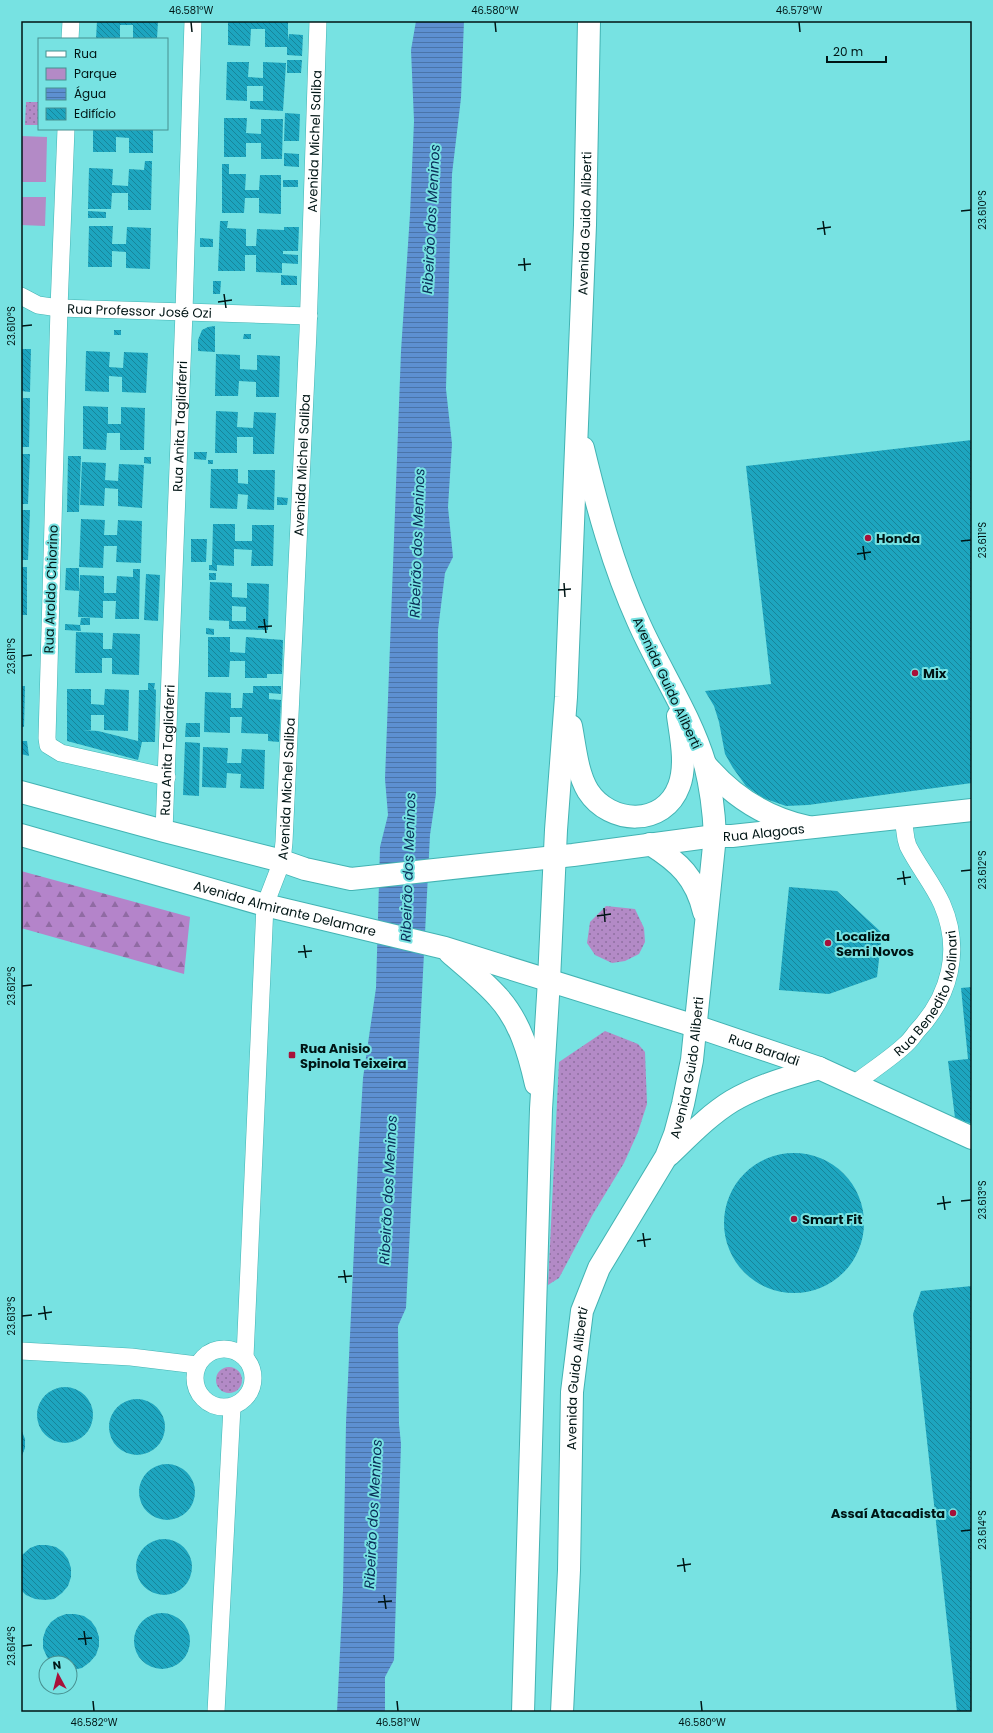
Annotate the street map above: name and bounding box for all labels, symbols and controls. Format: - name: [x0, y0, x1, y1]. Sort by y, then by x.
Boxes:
- text: 46.581°W: [169, 3, 213, 18]
- text: 46.580°W: [471, 3, 519, 18]
- text: 46.579°W: [776, 3, 823, 18]
- legend: [38, 38, 168, 130]
- scale bar: [827, 38, 886, 64]
- text: 20 m: [833, 43, 863, 60]
- text: Rua: [74, 45, 97, 62]
- text: Parque: [74, 65, 117, 82]
- street label: Avenida Michel Saliba: [302, 70, 326, 213]
- text: Água: [74, 85, 106, 102]
- text: Edifício: [74, 105, 116, 122]
- water label: Ribeirão dos Meninos: [417, 144, 445, 294]
- street label: Avenida Guido Aliberti: [573, 151, 596, 296]
- text: 23.610°S: [975, 190, 990, 230]
- street label: Rua Professor José Ozi: [67, 299, 212, 322]
- text: 23.610°S: [4, 306, 19, 346]
- street label: Rua Anita Tagliaferri: [168, 361, 192, 492]
- street label: Avenida Michel Saliba: [289, 393, 315, 537]
- water label: Ribeirão dos Meninos: [404, 468, 430, 618]
- text: 23.611°S: [975, 522, 990, 558]
- street label: Rua Aroldo Chiorino: [39, 524, 63, 654]
- place label: Honda: [876, 529, 920, 548]
- marker: Honda: [863, 533, 873, 543]
- street label: Avenida Guido Aliberti: [628, 614, 706, 752]
- text: 23.611°S: [4, 638, 19, 674]
- place label: Mix: [923, 664, 947, 683]
- marker: Mix: [910, 668, 920, 678]
- street label: Rua Anita Tagliaferri: [155, 684, 179, 816]
- street label: Avenida Michel Saliba: [273, 717, 299, 861]
- water label: Ribeirão dos Meninos: [395, 792, 421, 942]
- street label: Rua Alagoas: [723, 819, 806, 846]
- text: 23.612°S: [975, 850, 990, 890]
- street label: Avenida Almirante Delamare: [191, 876, 378, 941]
- place label: Localiza Semi Novos: [836, 927, 914, 961]
- street label: Rua Benedito Molinari: [889, 929, 961, 1060]
- marker: Localiza Semi Novos: [823, 938, 833, 948]
- text: 23.612°S: [4, 966, 19, 1006]
- street label: Avenida Guido Aliberti: [665, 996, 708, 1141]
- street label: Rua Baraldi: [726, 1029, 802, 1070]
- place label: Rua Anisio Spinola Teixeira: [300, 1039, 407, 1073]
- marker: Rua Anisio Spinola Teixeira: [287, 1050, 297, 1060]
- water label: Ribeirão dos Meninos: [374, 1115, 402, 1265]
- text: 23.613°S: [975, 1180, 990, 1220]
- place label: Smart Fit: [802, 1210, 862, 1229]
- marker: Smart Fit: [789, 1214, 799, 1224]
- text: 23.613°S: [4, 1296, 19, 1336]
- street label: Avenida Guido Aliberti: [562, 1304, 592, 1450]
- water label: Ribeirão dos Meninos: [359, 1439, 387, 1589]
- place label: Assaí Atacadista: [831, 1504, 945, 1523]
- marker: Assaí Atacadista: [948, 1508, 958, 1518]
- text: 23.614°S: [975, 1510, 990, 1550]
- text: 23.614°S: [4, 1626, 19, 1666]
- north arrow: [38, 1655, 78, 1695]
- text: N: [52, 1657, 62, 1674]
- text: 46.582°W: [71, 1715, 118, 1730]
- text: 46.581°W: [376, 1715, 420, 1730]
- text: 46.580°W: [678, 1715, 726, 1730]

